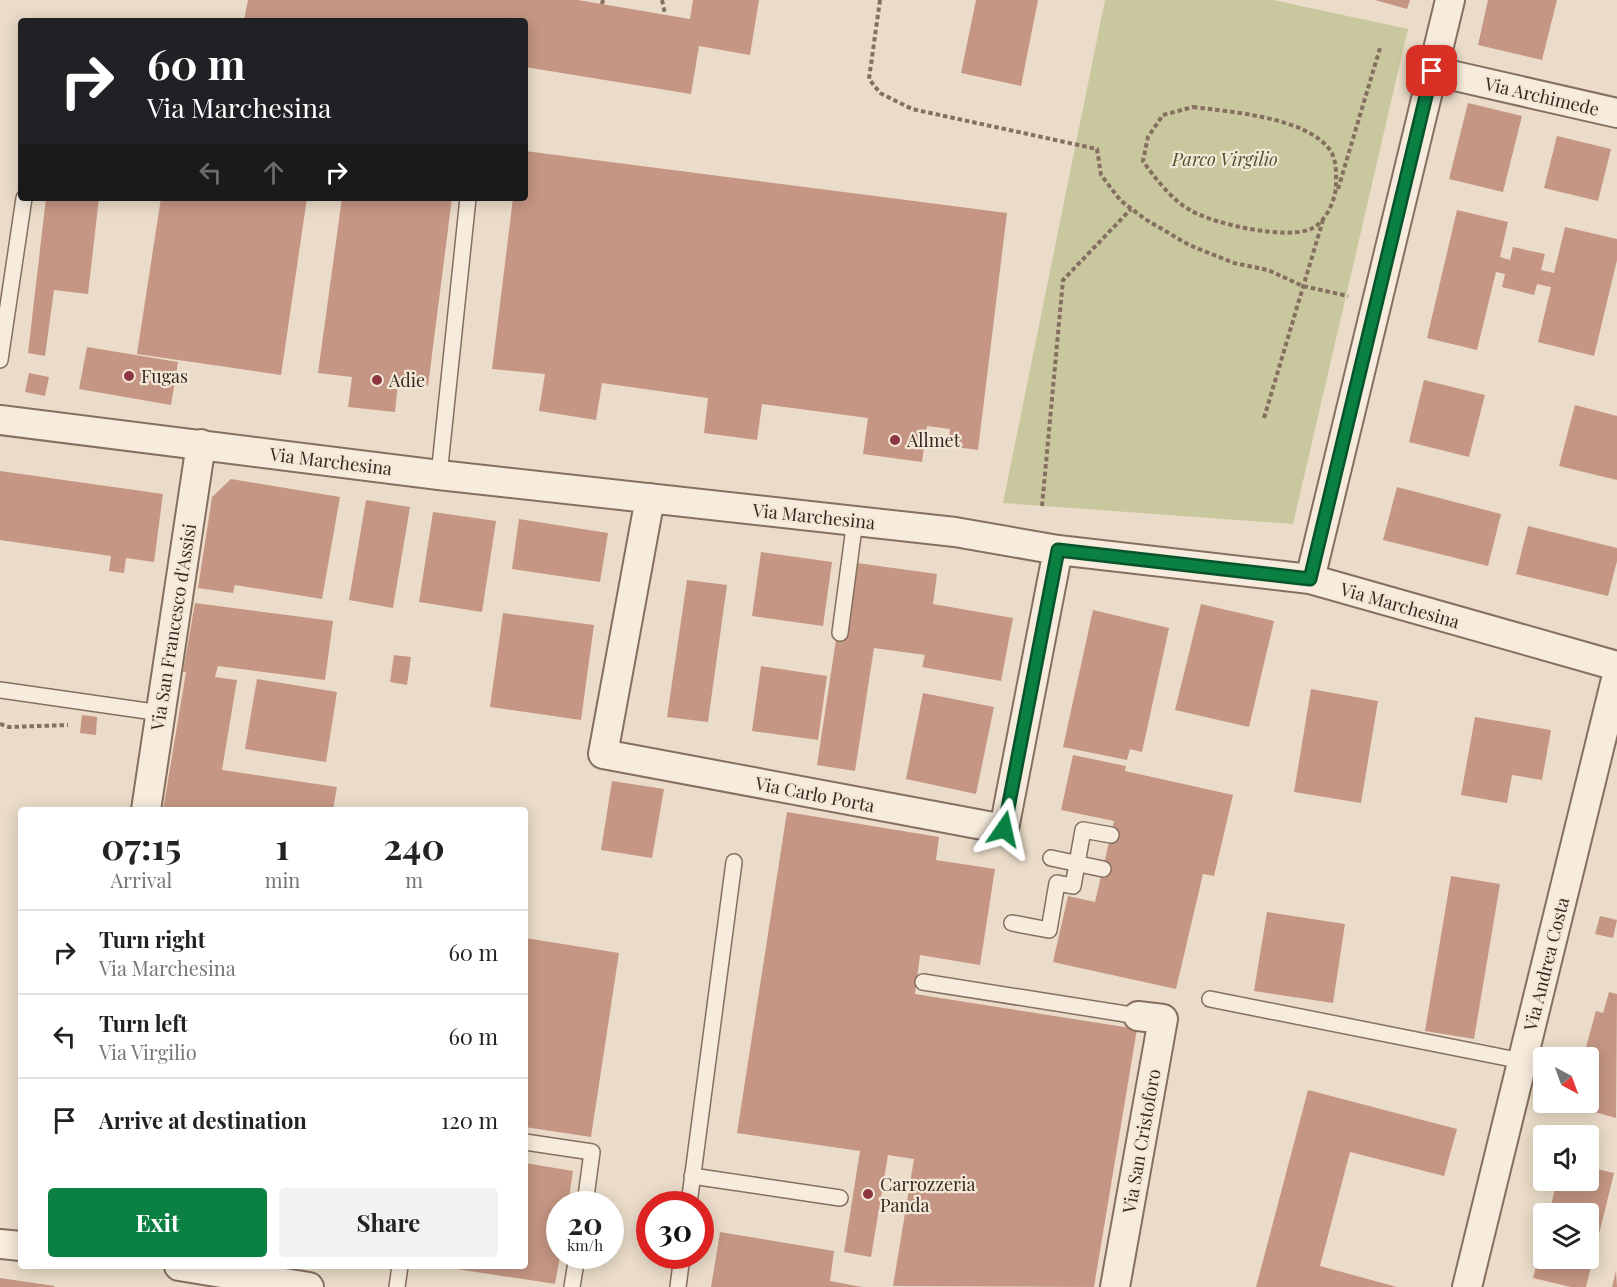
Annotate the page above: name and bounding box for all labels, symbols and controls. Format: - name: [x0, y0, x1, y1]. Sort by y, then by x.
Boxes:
- text: 60 m: [147, 35, 245, 91]
- icon: right: [48, 42, 126, 120]
- pin: [1406, 45, 1457, 96]
- icon: arrive: [1415, 54, 1448, 87]
- street label: Via Archimede: [1481, 71, 1602, 121]
- text: Via Marchesina: [147, 89, 332, 125]
- park label: Parco Virgilio: [1171, 147, 1278, 171]
- icon: left: [194, 156, 227, 189]
- icon: ahead: [257, 156, 290, 189]
- icon: right: [320, 156, 353, 189]
- place label: Fugas: [141, 364, 188, 388]
- place label: Adie: [388, 368, 425, 392]
- marker: Fugas: [122, 369, 136, 383]
- marker: Adie: [370, 373, 384, 387]
- place label: Allmet: [906, 428, 961, 452]
- marker: Allmet: [888, 433, 902, 447]
- street label: Via Marchesina: [267, 441, 394, 480]
- street label: Via Marchesina: [751, 498, 876, 534]
- street label: Via San Francesco d'Assisi: [145, 522, 201, 733]
- street label: Via Marchesina: [1337, 576, 1462, 633]
- street label: Via Carlo Porta: [752, 770, 877, 817]
- position arrow: [972, 797, 1036, 861]
- text: 07:15: [101, 821, 181, 869]
- text: 1: [276, 821, 289, 869]
- text: 240: [384, 821, 445, 869]
- text: Arrival: [111, 866, 172, 893]
- text: min: [265, 866, 300, 893]
- text: m: [405, 866, 423, 893]
- street label: Via Andrea Costa: [1518, 895, 1574, 1034]
- text: Turn right: [99, 924, 205, 954]
- icon: right: [48, 936, 81, 969]
- text: 60 m: [448, 937, 498, 967]
- text: Via Marchesina: [99, 954, 236, 981]
- text: Turn left: [99, 1008, 188, 1038]
- icon: left: [48, 1020, 81, 1053]
- text: 60 m: [448, 1021, 498, 1051]
- text: Via Virgilio: [99, 1038, 197, 1065]
- north arrow: [1533, 1047, 1599, 1113]
- map controls: [1533, 1047, 1599, 1269]
- street label: Via San Cristoforo: [1116, 1067, 1166, 1216]
- icon: arrive: [48, 1104, 81, 1137]
- text: Arrive at destination: [99, 1105, 307, 1135]
- text: 120 m: [441, 1105, 498, 1135]
- button: sound: [1533, 1125, 1599, 1191]
- place label: Carrozzeria Panda: [880, 1172, 975, 1217]
- marker: Carrozzeria Panda: [861, 1187, 875, 1201]
- button: Exit: [48, 1188, 267, 1257]
- button: Share: [279, 1188, 498, 1257]
- speed limit sign: 30: [636, 1191, 714, 1269]
- text: 20: [567, 1203, 603, 1243]
- button: layers: [1533, 1203, 1599, 1269]
- text: km/h: [567, 1235, 603, 1255]

